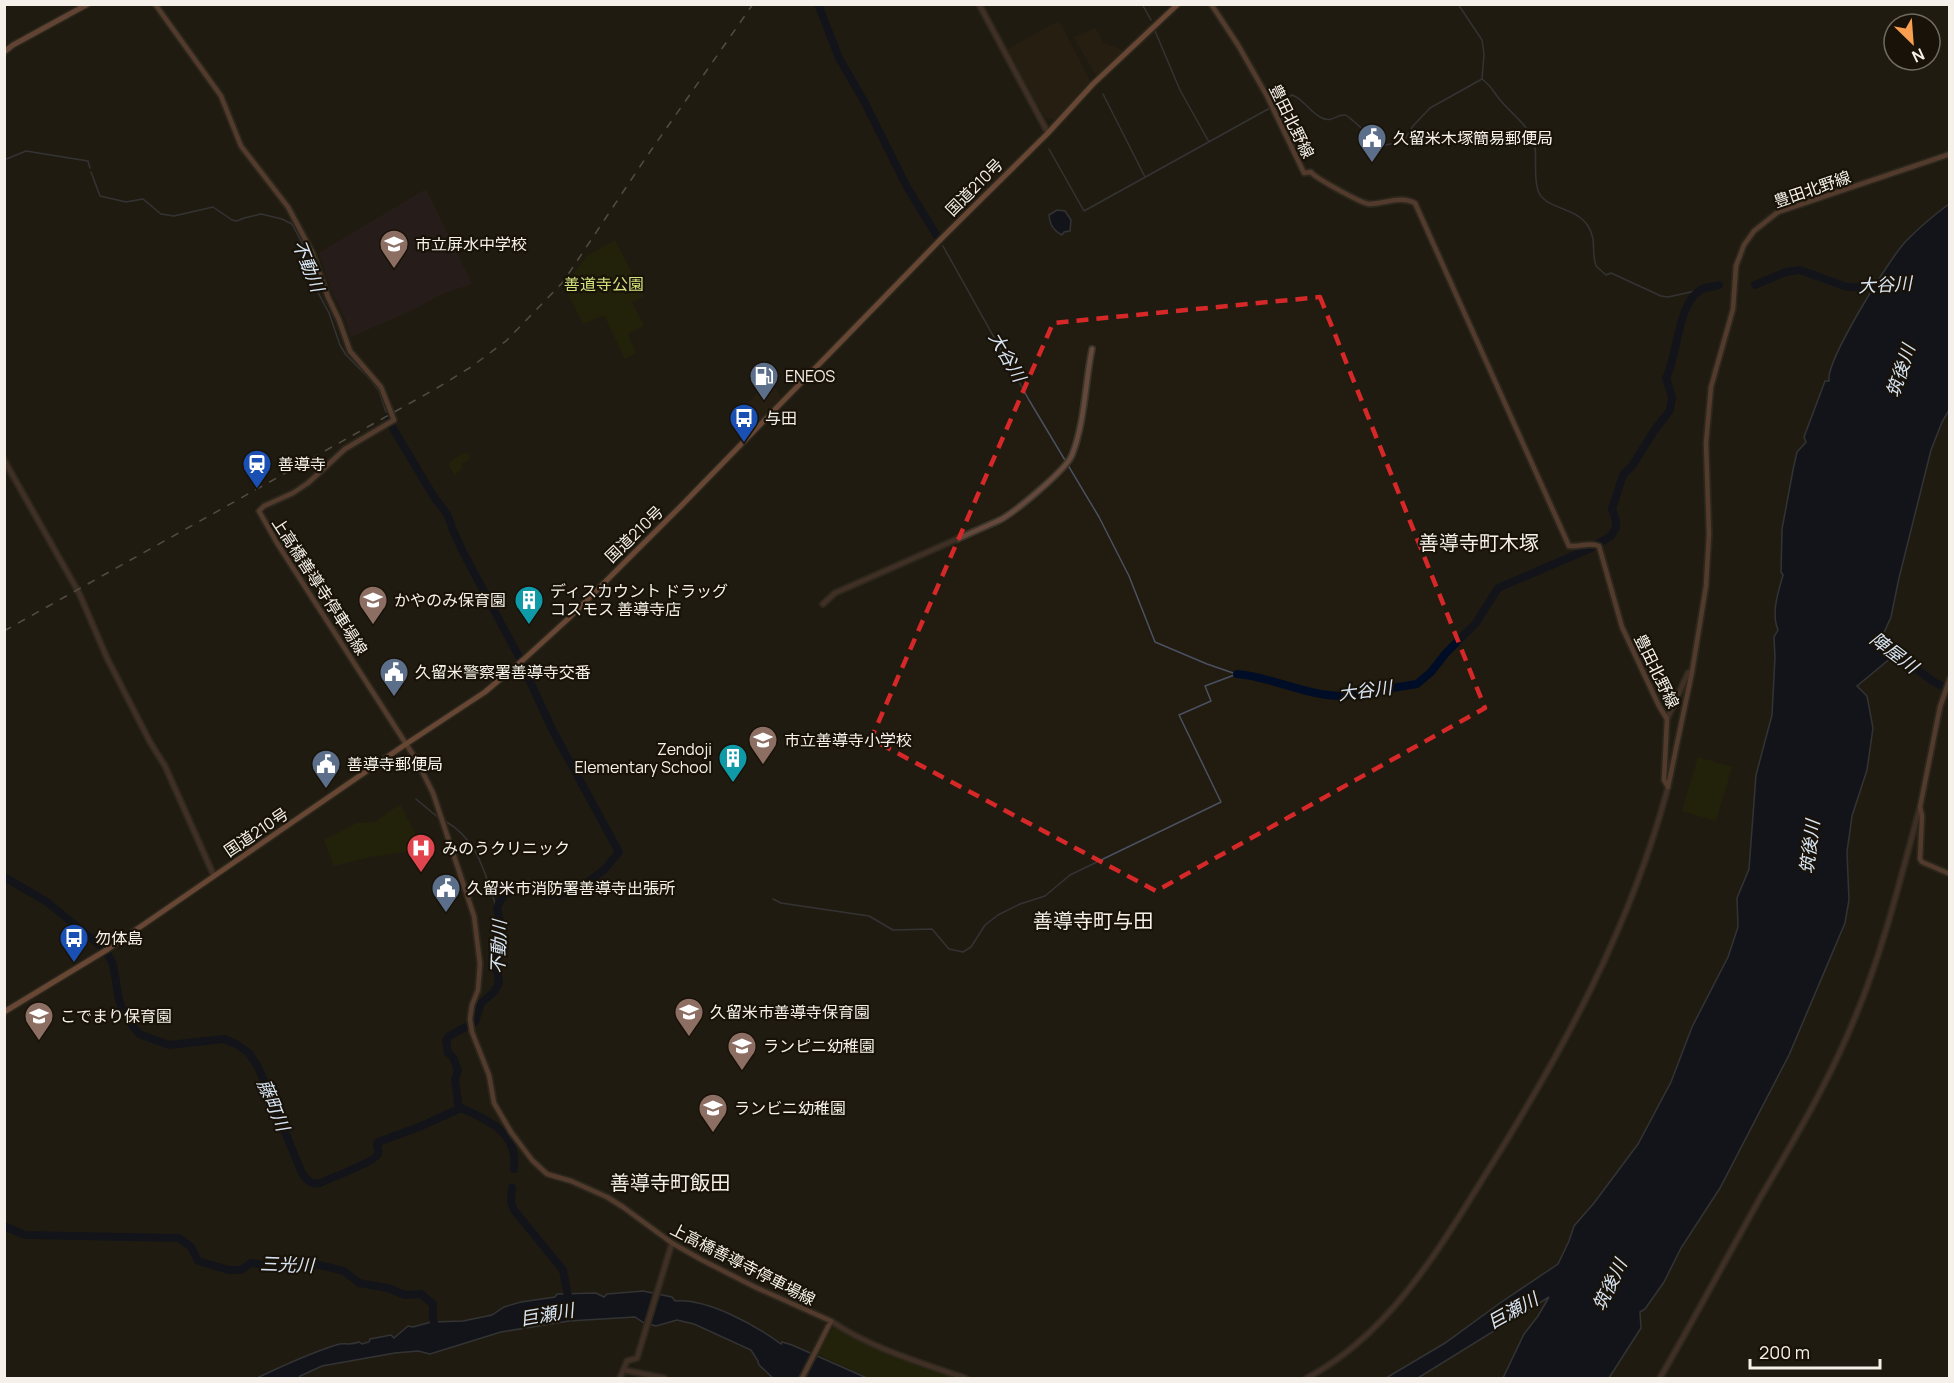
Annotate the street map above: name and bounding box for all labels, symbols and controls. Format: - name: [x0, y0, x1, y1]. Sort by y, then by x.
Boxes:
- north arrow: [1882, 12, 1942, 72]
- text: N: [1908, 43, 1928, 68]
- street label: 豊田北野線: [1265, 80, 1319, 162]
- public building icon: 久留米木塚簡易郵便局: [1356, 122, 1388, 164]
- place label: 久留米木塚簡易郵便局: [1393, 127, 1553, 149]
- street label: 国道210号: [940, 153, 1008, 221]
- street label: 豊田北野線: [1771, 166, 1853, 212]
- school or university icon: 市立屏水中学校: [378, 228, 410, 270]
- place label: 市立屏水中学校: [415, 233, 527, 255]
- water label: 不動川: [288, 236, 331, 297]
- water label: 大谷川: [1857, 271, 1915, 297]
- park label: 善道寺公園: [564, 273, 644, 295]
- water label: 大谷川: [984, 327, 1033, 388]
- water label: 筑後川: [1880, 339, 1920, 400]
- fuel station icon: ENEOS: [748, 360, 780, 402]
- place label: ENEOS: [785, 365, 835, 387]
- bus stop icon: 与田: [728, 402, 760, 444]
- place label: 与田: [765, 407, 797, 429]
- station icon: 善導寺: [241, 448, 273, 490]
- place label: 善導寺: [278, 453, 326, 475]
- street label: 国道210号: [600, 501, 668, 567]
- street label: 上高橋善導寺停車場線: [267, 513, 373, 659]
- district label: 善導寺町木塚: [1419, 529, 1539, 556]
- place label: ディスカウント ドラッグ コスモス 善導寺店: [550, 580, 728, 620]
- school or university icon: かやのみ保育園: [357, 584, 389, 626]
- building icon: ディスカウント ドラッグ コスモス 善導寺店: [513, 584, 545, 626]
- place label: かやのみ保育園: [394, 589, 506, 611]
- water label: 陣屋川: [1866, 626, 1925, 679]
- street label: 豊田北野線: [1630, 630, 1684, 712]
- public building icon: 久留米警察署善導寺交番: [378, 656, 410, 698]
- place label: 久留米警察署善導寺交番: [415, 661, 591, 683]
- water label: 大谷川: [1337, 675, 1395, 705]
- school or university icon: 市立善導寺小学校: [747, 724, 779, 766]
- place label: 市立善導寺小学校: [784, 729, 912, 751]
- place label: Zendoji Elementary School: [574, 738, 712, 778]
- building icon: Zendoji Elementary School: [717, 742, 749, 784]
- public building icon: 善導寺郵便局: [310, 748, 342, 790]
- place label: 善導寺郵便局: [347, 753, 443, 775]
- street label: 国道210号: [220, 802, 292, 862]
- water label: 筑後川: [1794, 817, 1824, 875]
- hospital icon: みのうクリニック: [405, 832, 437, 874]
- place label: みのうクリニック: [442, 837, 570, 859]
- public building icon: 久留米市消防署善導寺出張所: [430, 872, 462, 914]
- place label: 久留米市消防署善導寺出張所: [467, 877, 675, 899]
- district label: 善導寺町与田: [1033, 907, 1153, 934]
- water label: 不動川: [485, 918, 511, 974]
- bus stop icon: 勿体島: [58, 922, 90, 964]
- place label: 勿体島: [95, 927, 143, 949]
- school or university icon: 久留米市善導寺保育園: [673, 996, 705, 1038]
- school or university icon: こでまり保育園: [23, 1000, 55, 1042]
- place label: 久留米市善導寺保育園: [710, 1001, 870, 1023]
- place label: こでまり保育園: [60, 1005, 172, 1027]
- school or university icon: ランピニ幼稚園: [726, 1030, 758, 1072]
- place label: ランピニ幼稚園: [763, 1035, 875, 1057]
- water label: 藤町川: [252, 1075, 296, 1136]
- school or university icon: ランビニ幼稚園: [697, 1092, 729, 1134]
- place label: ランビニ幼稚園: [734, 1097, 846, 1119]
- district label: 善導寺町飯田: [610, 1169, 730, 1196]
- street label: 上高橋善導寺停車場線: [667, 1218, 819, 1310]
- water label: 三光川: [260, 1251, 316, 1277]
- water label: 筑後川: [1586, 1253, 1633, 1314]
- water label: 巨瀬川: [1483, 1286, 1544, 1334]
- water label: 巨瀬川: [518, 1297, 577, 1331]
- scale bar: [1750, 1332, 1880, 1370]
- text: 200 m: [1759, 1340, 1810, 1364]

